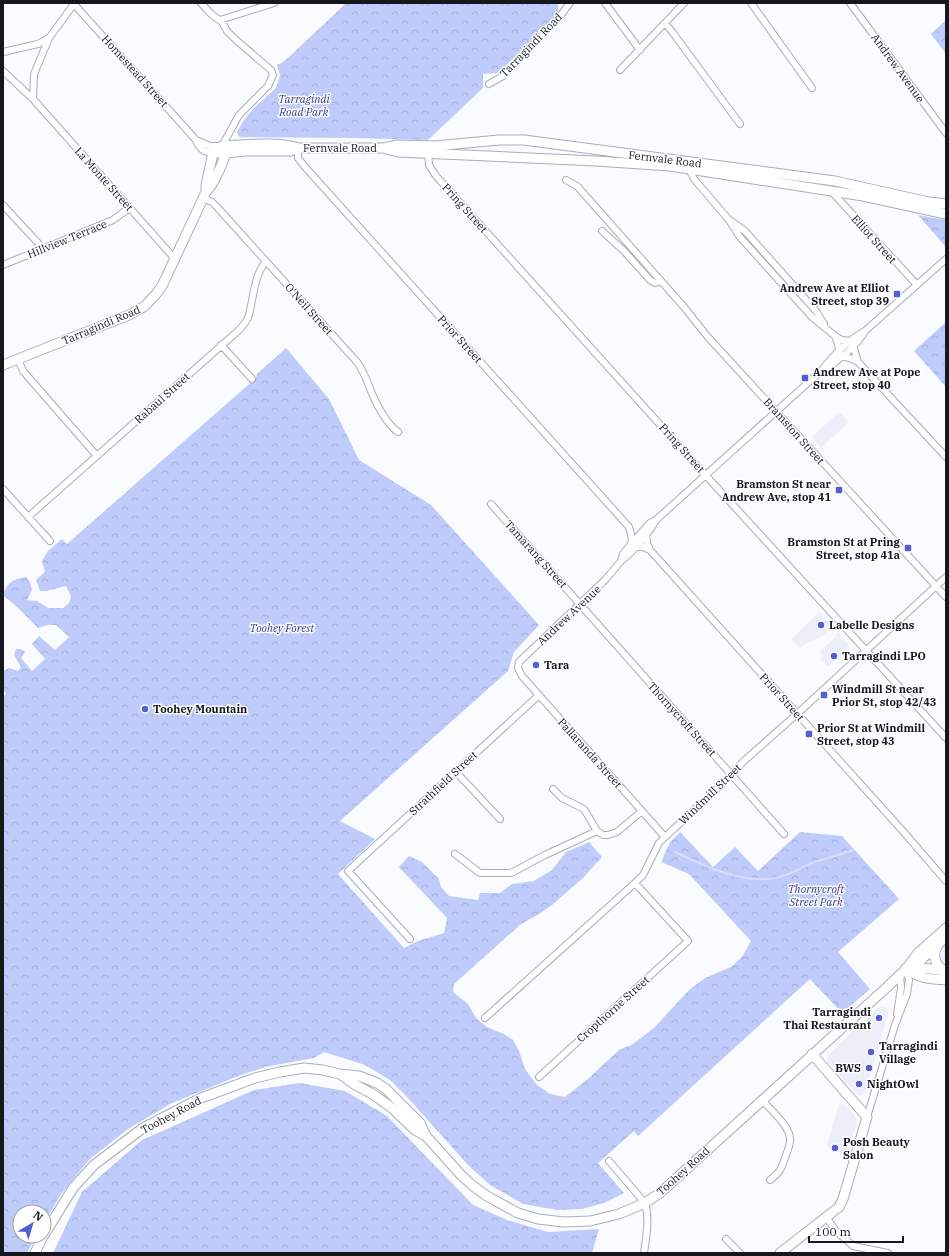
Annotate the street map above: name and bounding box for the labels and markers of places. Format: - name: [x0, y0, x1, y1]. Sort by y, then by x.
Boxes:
- place label: Andrew Ave at Elliot Street, stop 39: [780, 281, 889, 308]
- marker: Andrew Ave at Elliot Street, stop 39: [892, 289, 902, 299]
- place label: Andrew Ave at Pope Street, stop 40: [813, 365, 920, 392]
- marker: Andrew Ave at Pope Street, stop 40: [800, 373, 810, 383]
- place label: Bramston St near Andrew Ave, stop 41: [722, 477, 832, 504]
- marker: Bramston St near Andrew Ave, stop 41: [834, 485, 844, 495]
- place label: Bramston St at Pring Street, stop 41a: [787, 535, 901, 562]
- marker: Bramston St at Pring Street, stop 41a: [903, 543, 913, 553]
- place label: Labelle Designs: [829, 618, 915, 632]
- marker: Labelle Designs: [816, 620, 826, 630]
- place label: Tarragindi LPO: [842, 649, 926, 663]
- marker: Tarragindi LPO: [829, 651, 839, 661]
- place label: Tara: [544, 658, 569, 672]
- marker: Tara: [531, 660, 541, 670]
- place label: Windmill St near Prior St, stop 42/43: [832, 682, 936, 709]
- marker: Windmill St near Prior St, stop 42/43: [819, 690, 829, 700]
- place label: Toohey Mountain: [153, 702, 247, 716]
- marker: Toohey Mountain: [140, 704, 150, 714]
- place label: Prior St at Windmill Street, stop 43: [817, 721, 925, 748]
- marker: Prior St at Windmill Street, stop 43: [804, 729, 814, 739]
- place label: Tarragindi Thai Restaurant: [783, 1005, 871, 1032]
- marker: Tarragindi Thai Restaurant: [874, 1013, 884, 1023]
- place label: Tarragindi Village: [879, 1039, 938, 1066]
- marker: Tarragindi Village: [866, 1047, 876, 1057]
- place label: BWS: [835, 1061, 861, 1075]
- marker: BWS: [864, 1063, 874, 1073]
- place label: NightOwl: [867, 1077, 919, 1091]
- marker: NightOwl: [854, 1079, 864, 1089]
- place label: Posh Beauty Salon: [843, 1135, 911, 1162]
- marker: Posh Beauty Salon: [830, 1143, 840, 1153]

